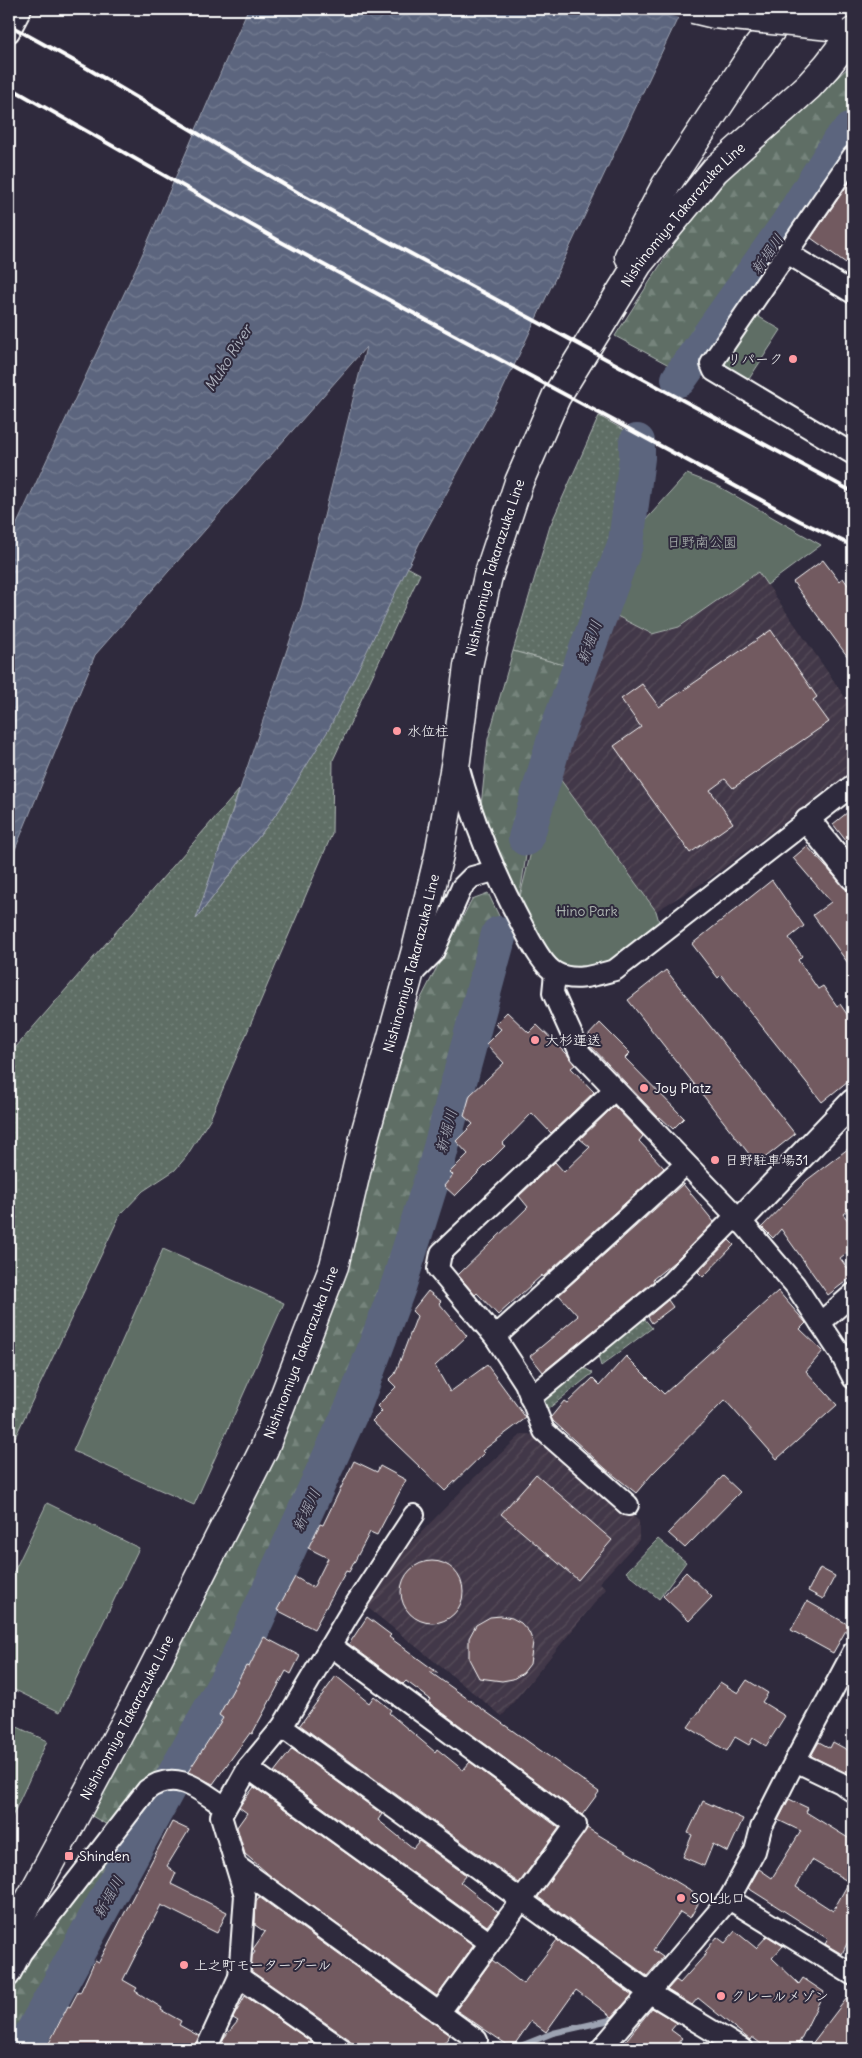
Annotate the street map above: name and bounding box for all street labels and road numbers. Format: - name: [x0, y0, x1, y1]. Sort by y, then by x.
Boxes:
- street label: Nishinomiya Takarazuka Line: [617, 138, 749, 290]
- street label: Nishinomiya Takarazuka Line: [461, 477, 528, 658]
- street label: Nishinomiya Takarazuka Line: [379, 872, 443, 1054]
- street label: Nishinomiya Takarazuka Line: [260, 1263, 342, 1441]
- street label: Nishinomiya Takarazuka Line: [76, 1632, 177, 1803]

